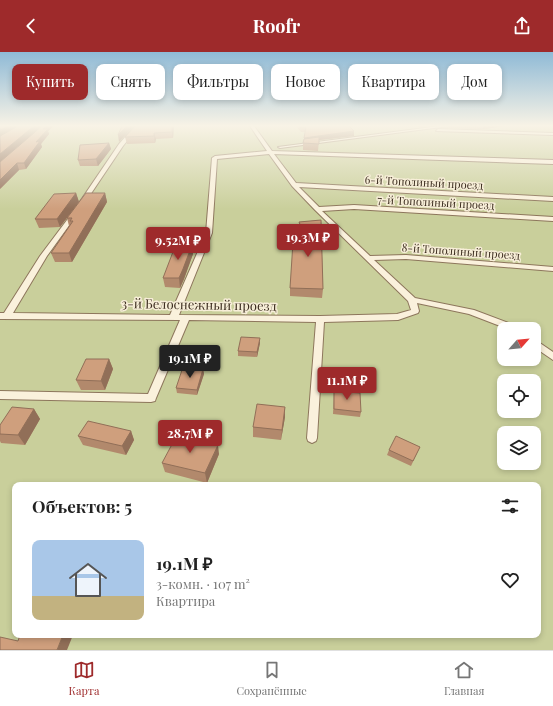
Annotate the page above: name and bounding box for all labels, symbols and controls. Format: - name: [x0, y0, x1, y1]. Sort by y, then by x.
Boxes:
- text: Roofr: [253, 14, 300, 38]
- icon: back: [20, 15, 42, 37]
- icon: share: [511, 15, 533, 37]
- chip: Купить: [12, 64, 88, 100]
- chip: Снять: [96, 64, 165, 100]
- chip: Фильтры: [173, 64, 263, 100]
- chip: Новое: [271, 64, 340, 100]
- chip: Квартира: [348, 64, 439, 100]
- chip: Дом: [447, 64, 502, 100]
- street label: 6-й Тополиный проезд: [364, 171, 484, 193]
- street label: 7-й Тополиный проезд: [377, 191, 495, 213]
- pin: 19.3M ₽: [271, 224, 345, 258]
- pin: 9.52M ₽: [141, 227, 215, 261]
- text: 19.3M ₽: [286, 228, 330, 245]
- text: 9.52M ₽: [155, 231, 201, 248]
- street label: 8-й Тополиный проезд: [401, 239, 521, 263]
- street label: 3-й Белоснежный проезд: [121, 294, 277, 314]
- north arrow: [497, 322, 541, 366]
- map controls: [497, 322, 541, 470]
- pin: 19.1M ₽: [153, 345, 227, 379]
- text: 19.1M ₽: [168, 349, 212, 366]
- pin: 11.1M ₽: [310, 367, 384, 401]
- text: 11.1M ₽: [326, 371, 368, 388]
- button: locate: [497, 374, 541, 418]
- pin: 28.7M ₽: [153, 420, 227, 454]
- text: 28.7M ₽: [167, 424, 213, 441]
- button: layers: [497, 426, 541, 470]
- text: Объектов: 5: [32, 495, 132, 517]
- icon: filters: [499, 495, 521, 517]
- text: 19.1M ₽: [156, 552, 213, 574]
- icon: home: [64, 556, 112, 604]
- icon: heart: [499, 569, 521, 591]
- text: 3-комн. · 107 m²: [156, 575, 250, 592]
- text: Квартира: [156, 592, 215, 609]
- tab: Карта: [69, 659, 99, 698]
- tab: Сохранённые: [237, 659, 307, 698]
- tab: Главная: [444, 659, 484, 698]

